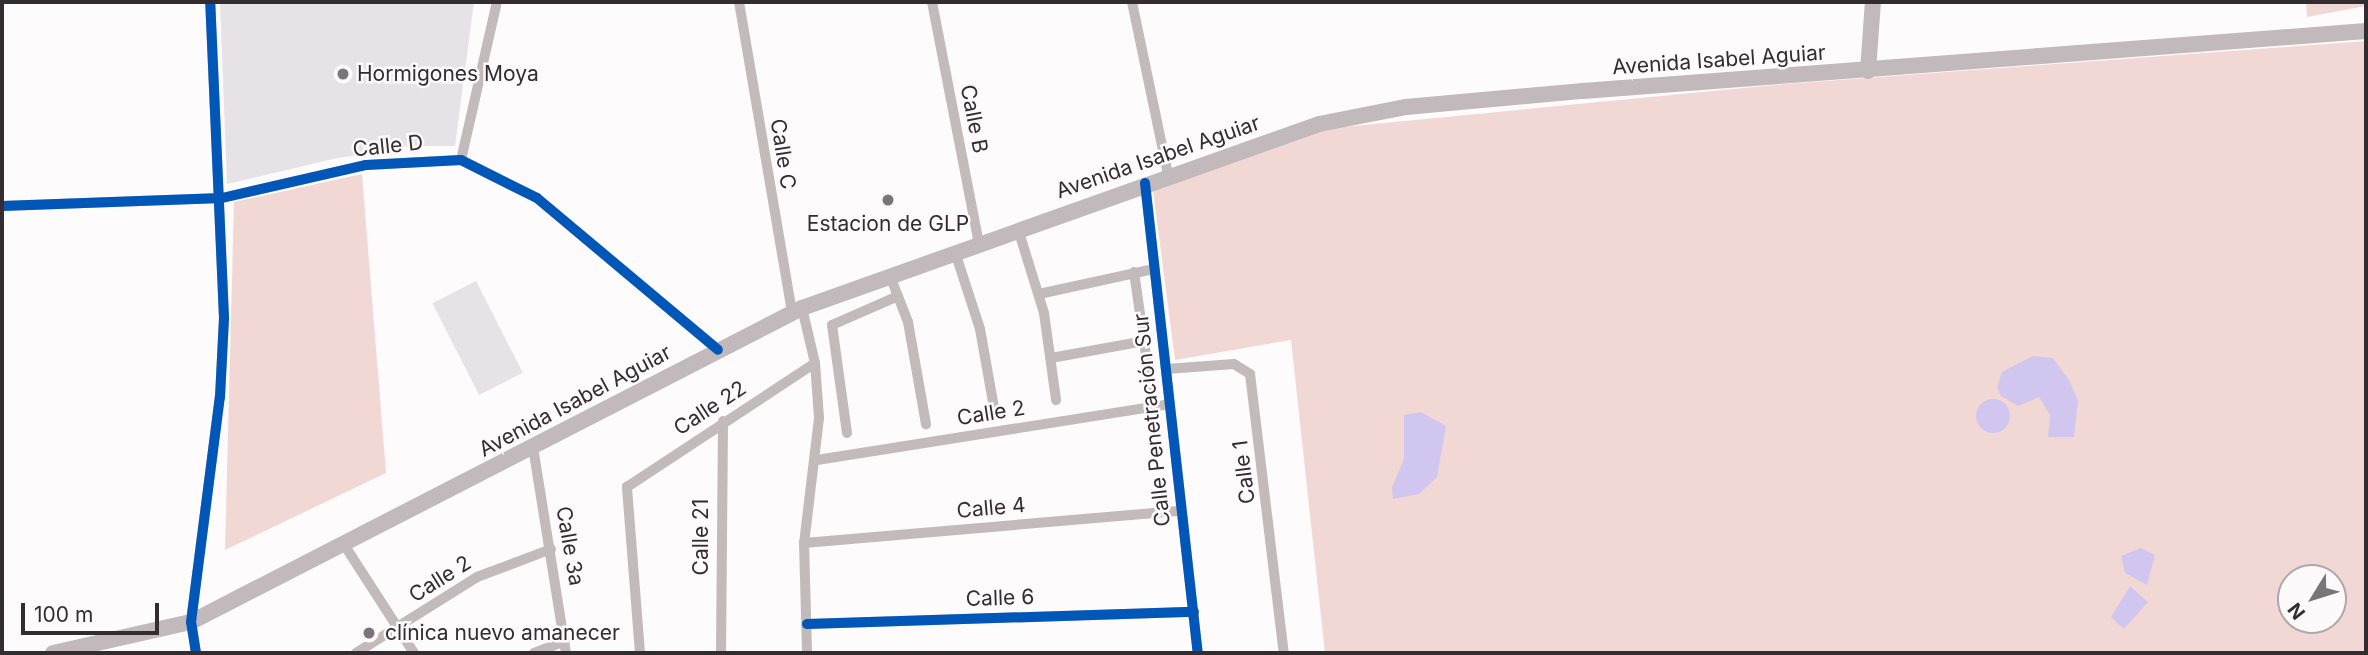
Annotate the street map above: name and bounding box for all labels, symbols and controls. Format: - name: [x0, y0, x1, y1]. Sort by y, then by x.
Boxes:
- street label: Avenida Isabel Aguiar: [1611, 40, 1827, 80]
- place label: Hormigones Moya: [357, 61, 539, 87]
- marker: Hormigones Moya: [335, 66, 351, 82]
- street label: Calle B: [955, 83, 993, 155]
- street label: Avenida Isabel Aguiar: [1053, 110, 1263, 204]
- street label: Calle C: [765, 117, 801, 191]
- street label: Calle D: [352, 130, 424, 162]
- marker: Estacion de GLP: [880, 192, 896, 208]
- place label: Estacion de GLP: [807, 211, 969, 237]
- street label: Calle Penetración Sur: [1128, 312, 1176, 528]
- street label: Avenida Isabel Aguiar: [475, 340, 675, 462]
- street label: Calle 22: [669, 375, 751, 441]
- street label: Calle 2: [955, 395, 1027, 431]
- street label: Calle 1: [1228, 439, 1260, 505]
- street label: Calle 4: [956, 492, 1026, 524]
- street label: Calle 21: [688, 499, 714, 575]
- street label: Calle 3a: [551, 504, 589, 588]
- street label: Calle 2: [404, 550, 476, 608]
- north arrow: [2277, 564, 2347, 634]
- street label: Calle 6: [965, 584, 1035, 612]
- scale bar: [24, 588, 163, 632]
- text: N: [2283, 598, 2310, 624]
- text: 100 m: [34, 602, 93, 627]
- place label: clínica nuevo amanecer: [385, 620, 620, 646]
- marker: clínica nuevo amanecer: [359, 623, 379, 643]

